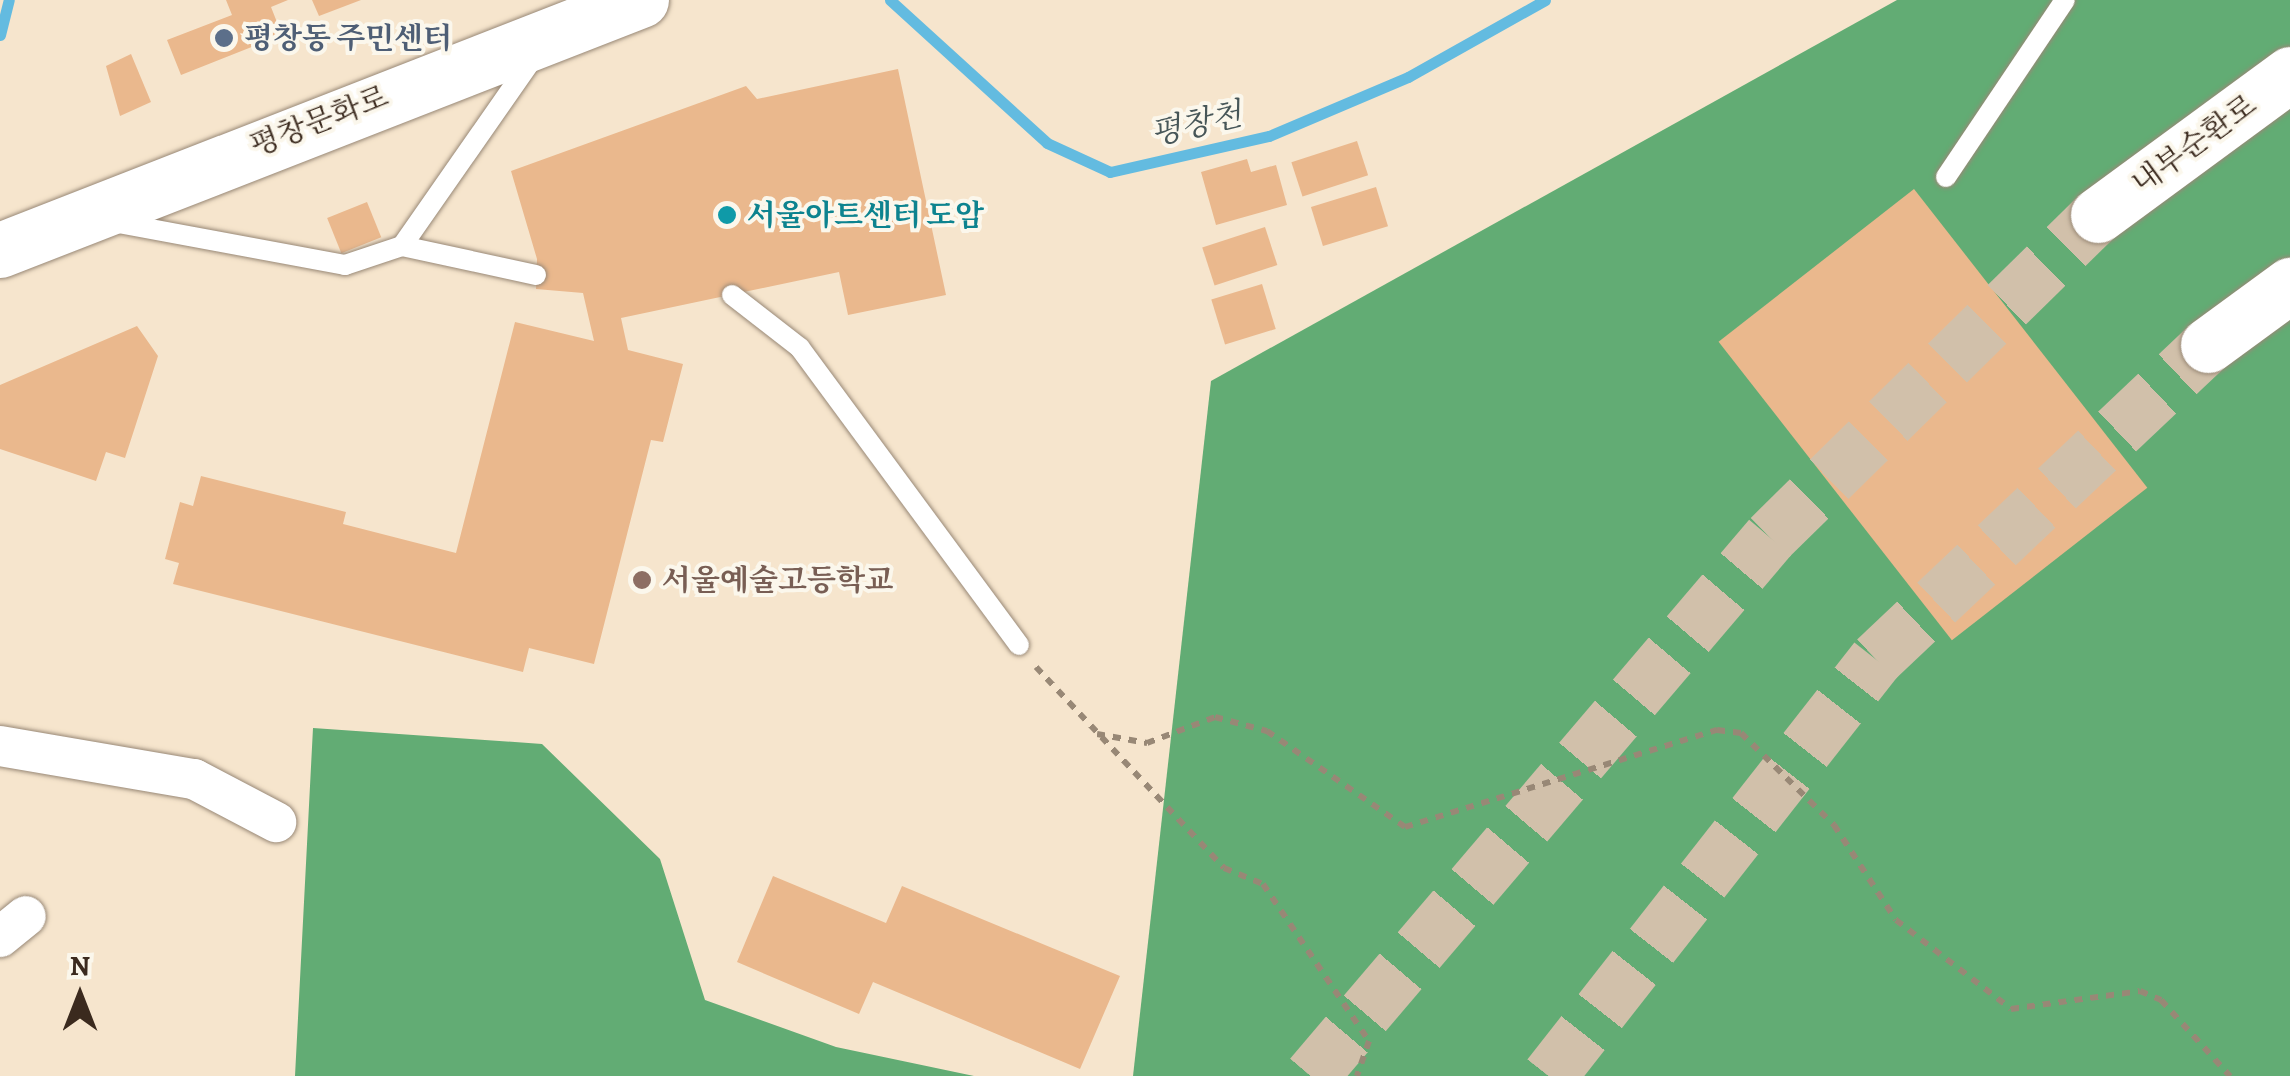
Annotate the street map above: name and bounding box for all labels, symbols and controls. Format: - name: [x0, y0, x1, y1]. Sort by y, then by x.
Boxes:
- place label: 평창동 주민센터: [244, 20, 452, 56]
- marker: 평창동 주민센터: [213, 27, 235, 49]
- street label: 평창문화로: [245, 78, 393, 164]
- street label: 내부순환로: [2125, 87, 2263, 201]
- water label: 평창천: [1147, 95, 1245, 153]
- place label: 서울아트센터 도암: [747, 197, 984, 233]
- marker: 서울아트센터 도암: [716, 204, 738, 226]
- place label: 서울예술고등학교: [662, 562, 894, 598]
- marker: 서울예술고등학교: [631, 569, 653, 591]
- north arrow: [30, 946, 130, 1046]
- text: N: [70, 947, 90, 985]

